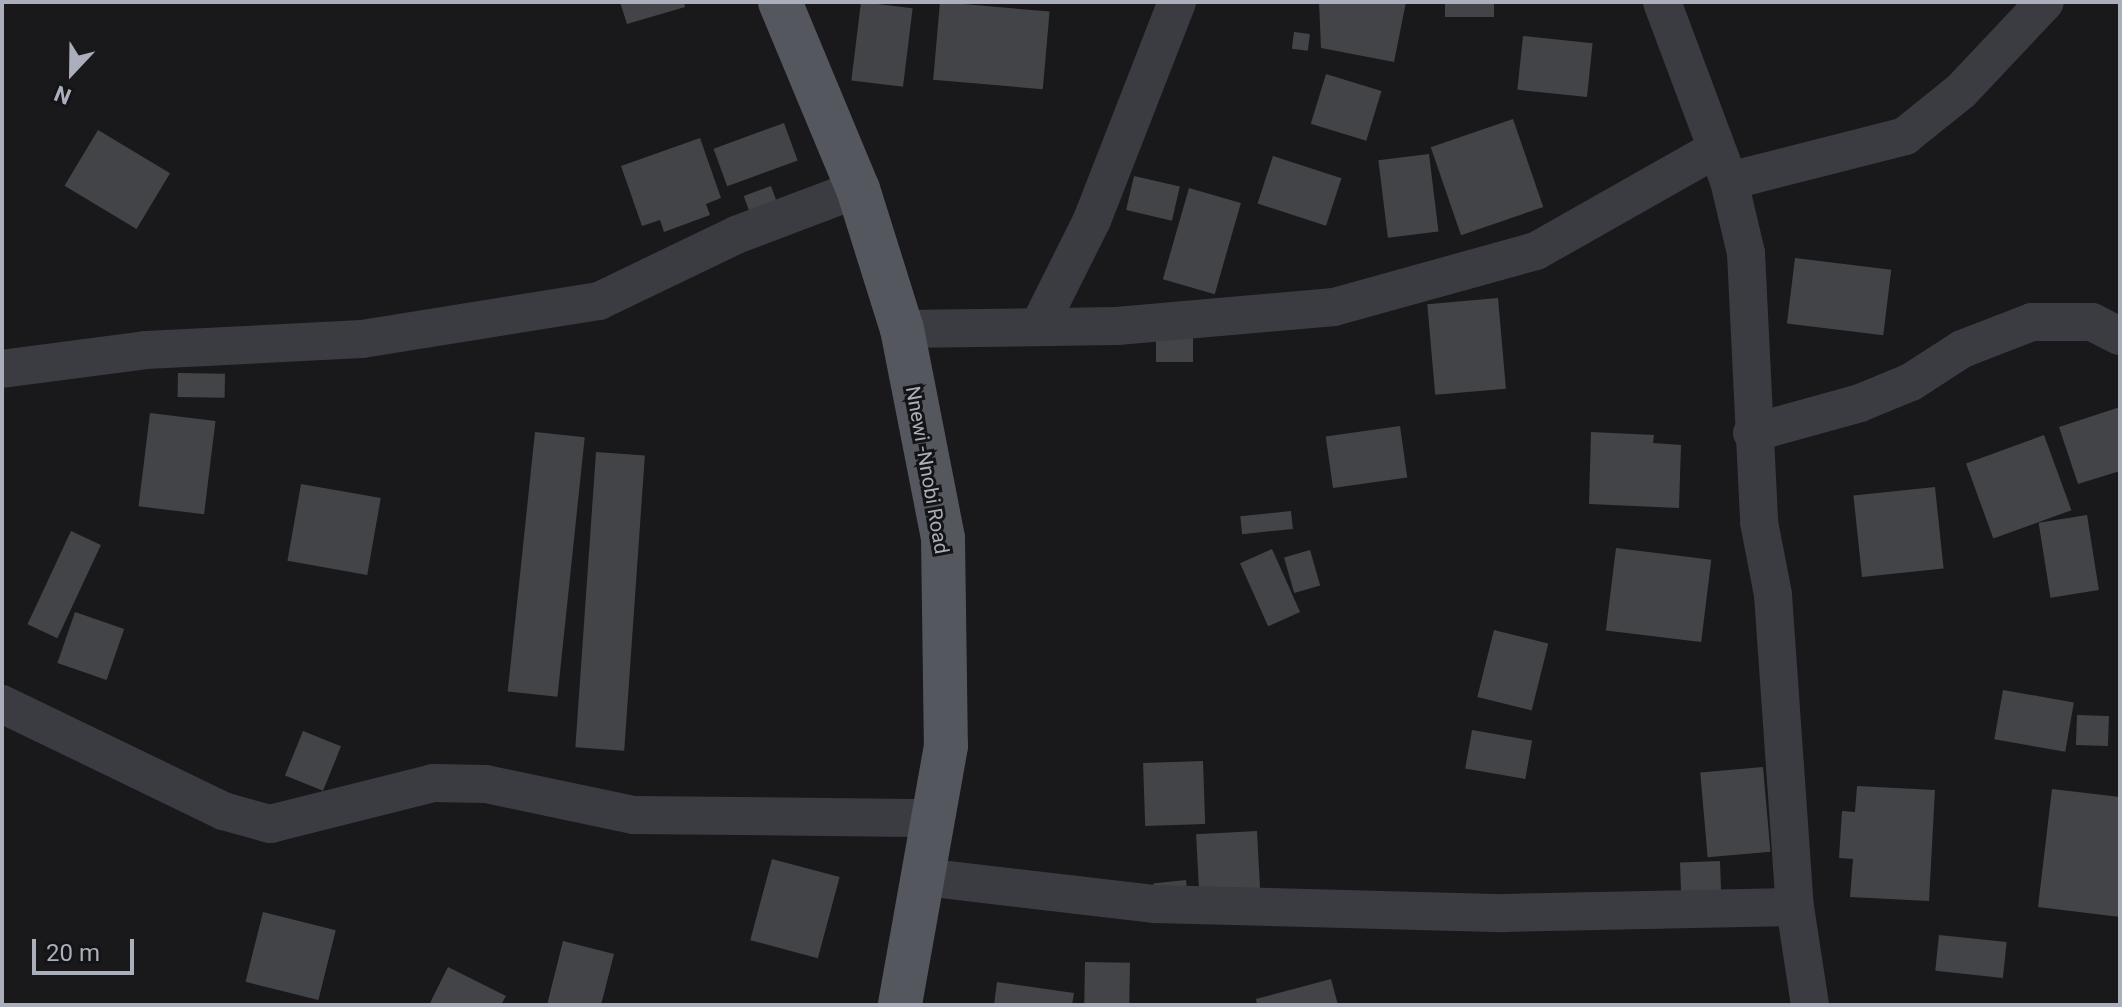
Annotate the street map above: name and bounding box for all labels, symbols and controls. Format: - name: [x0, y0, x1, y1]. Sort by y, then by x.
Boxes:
- north arrow: [32, 32, 112, 112]
- text: N: [51, 80, 75, 109]
- street label: Nnewi -Nnobi Road: [900, 384, 954, 556]
- scale bar: [36, 923, 138, 973]
- text: 20 m: [46, 939, 100, 967]

